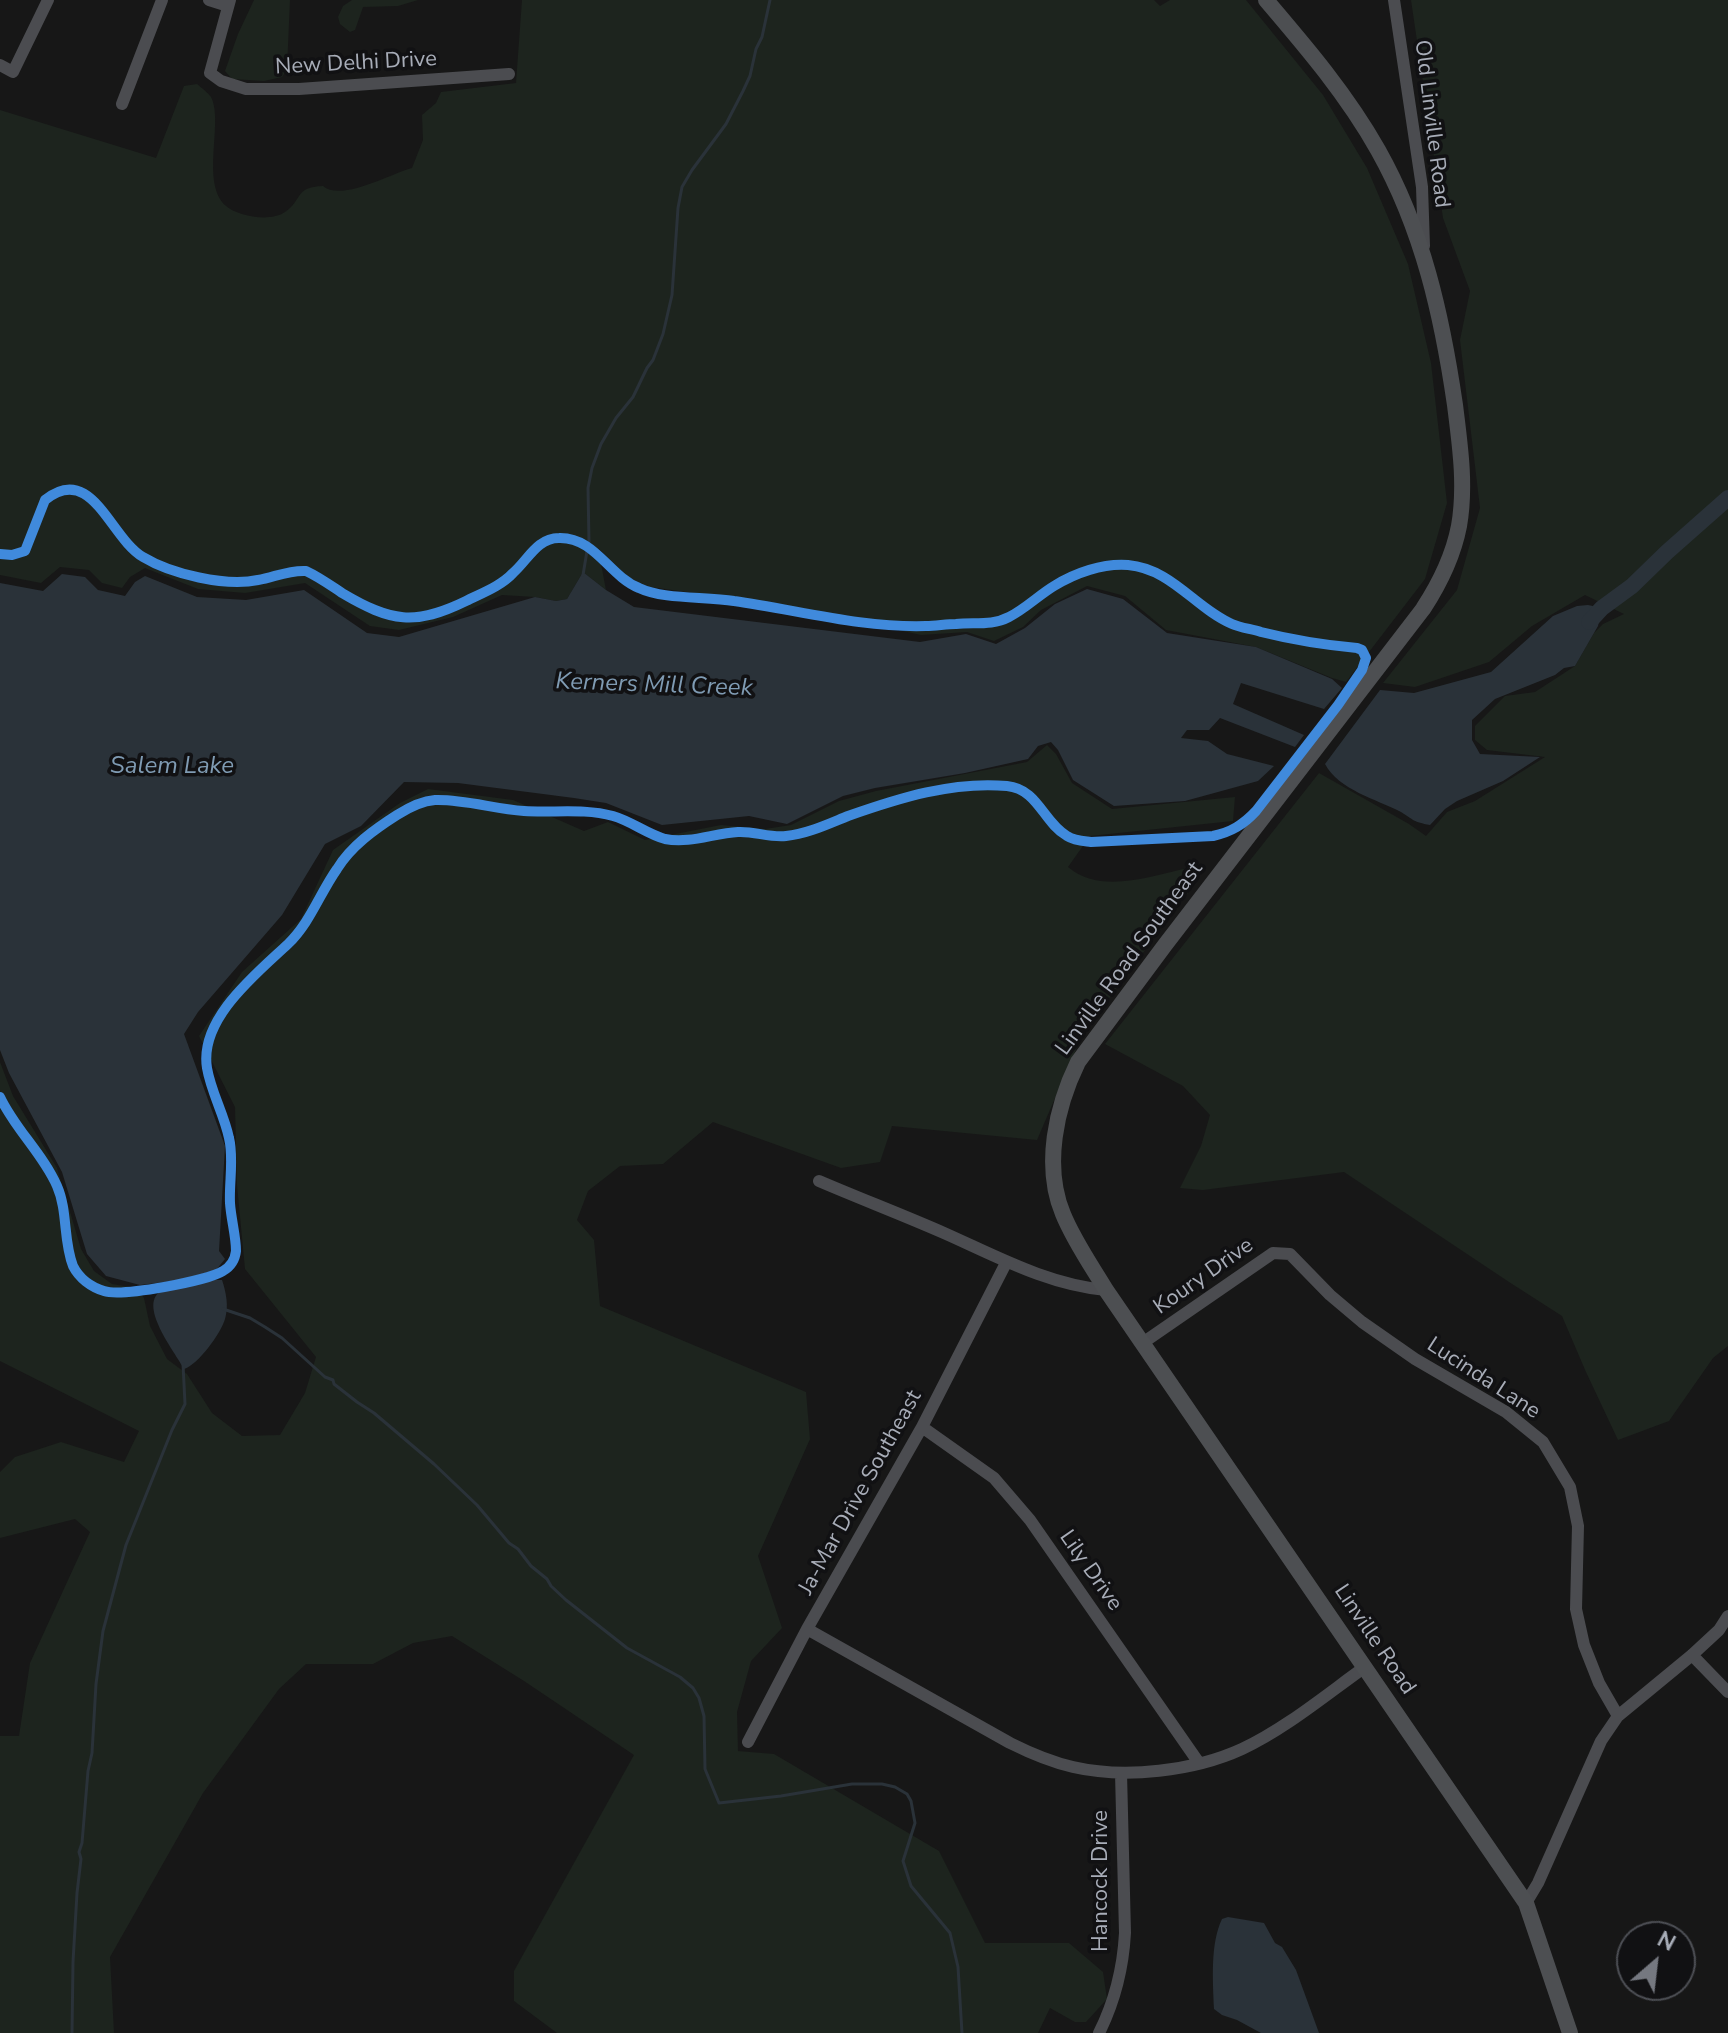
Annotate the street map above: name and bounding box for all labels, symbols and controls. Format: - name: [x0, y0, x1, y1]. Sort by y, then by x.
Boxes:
- street label: Old Linville Road: [1408, 38, 1454, 210]
- street label: New Delhi Drive: [274, 47, 438, 81]
- water label: Kerners Mill Creek: [555, 668, 753, 704]
- water label: Salem Lake: [110, 753, 234, 781]
- street label: Linville Road Southeast: [1051, 857, 1209, 1061]
- street label: Koury Drive: [1149, 1233, 1259, 1321]
- street label: Lucinda Lane: [1421, 1333, 1545, 1425]
- street label: Ja-Mar Drive Southeast: [794, 1386, 928, 1600]
- street label: Lily Drive: [1053, 1526, 1127, 1616]
- street label: Linville Road: [1327, 1580, 1421, 1700]
- street label: Hancock Drive: [1089, 1810, 1115, 1952]
- north arrow: [1616, 1921, 1696, 2001]
- text: N: [1652, 1924, 1681, 1959]

